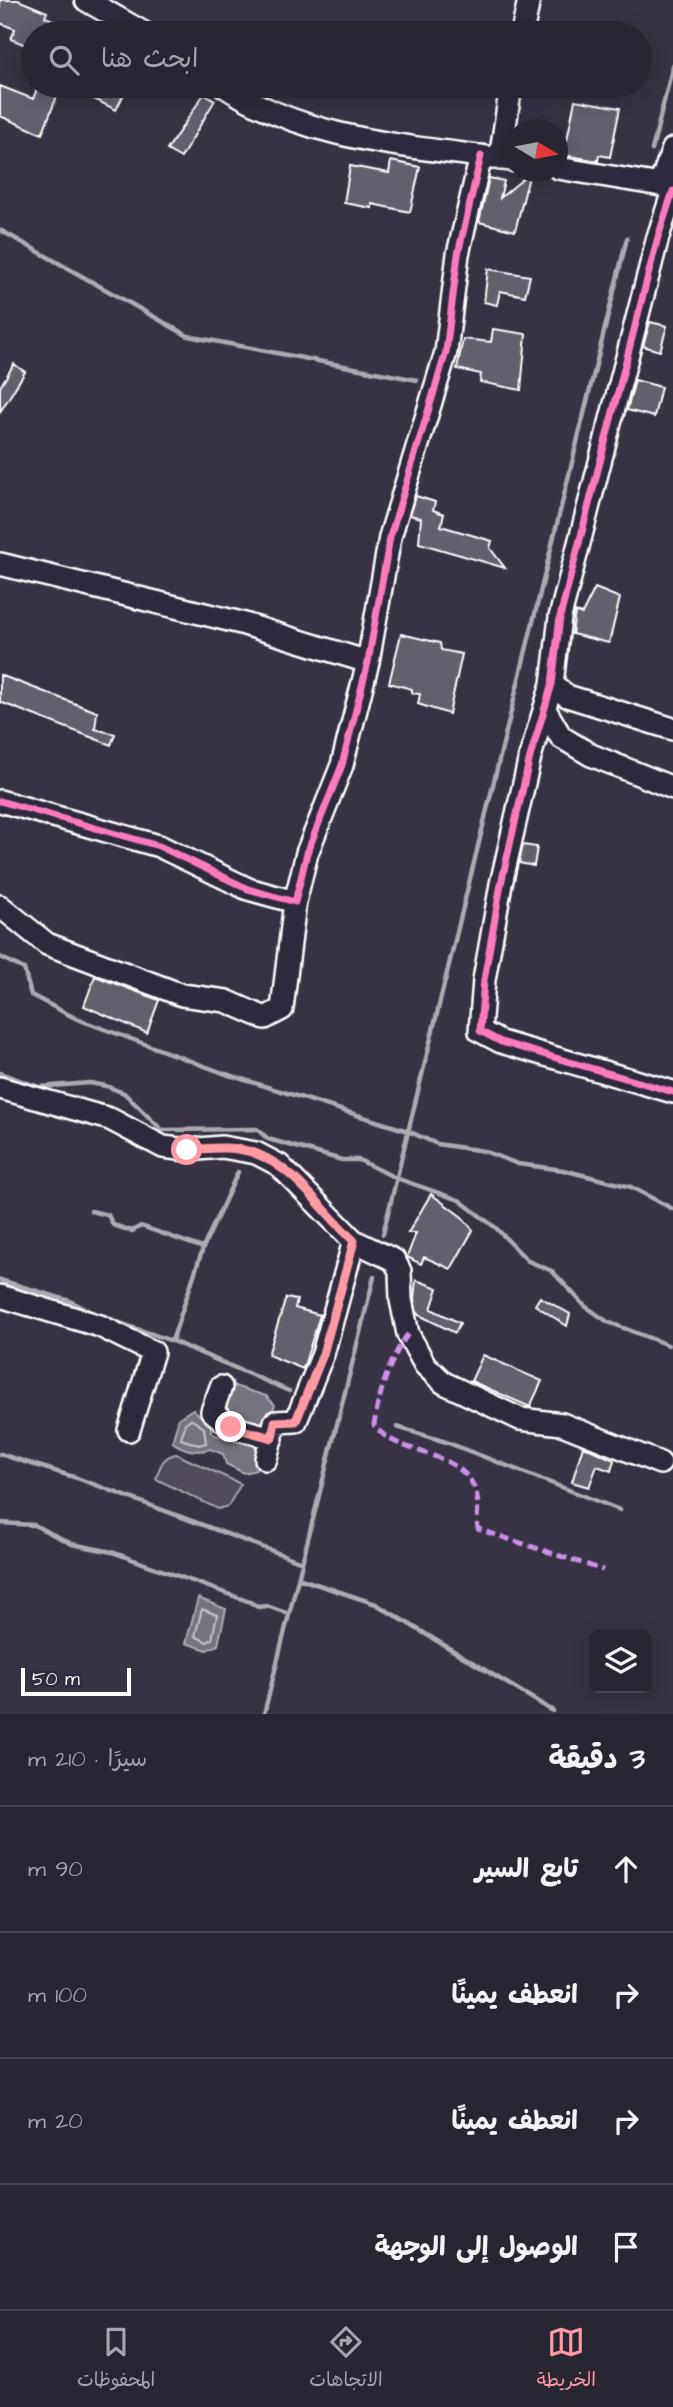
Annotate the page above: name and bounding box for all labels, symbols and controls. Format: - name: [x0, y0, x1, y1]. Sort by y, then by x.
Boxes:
- search box: [21, 21, 652, 98]
- icon: search: [45, 41, 83, 79]
- text: ابحث هنا: [101, 41, 198, 77]
- north arrow: [505, 119, 568, 182]
- route start: [171, 1134, 202, 1165]
- route end: [215, 1411, 246, 1442]
- map controls: [589, 1630, 652, 1693]
- button: layers: [589, 1630, 652, 1693]
- scale bar: [21, 1665, 131, 1697]
- text: 50 m: [32, 1666, 80, 1693]
- text: 3 دقيقة: [549, 1738, 645, 1780]
- text: سيرًا · 210 m: [28, 1743, 147, 1775]
- icon: ahead: [607, 1850, 645, 1888]
- text: تابع السير: [475, 1851, 578, 1887]
- text: 90 m: [28, 1853, 83, 1885]
- icon: right: [607, 1976, 645, 2014]
- text: انعطف يمينًا: [451, 1977, 578, 2013]
- text: 100 m: [28, 1979, 87, 2011]
- icon: right: [607, 2102, 645, 2140]
- text: انعطف يمينًا: [451, 2103, 578, 2139]
- text: 20 m: [28, 2105, 83, 2137]
- icon: arrive: [607, 2228, 645, 2266]
- text: الوصول إلى الوجهة: [374, 2229, 578, 2265]
- tab: المحفوظات: [77, 2323, 155, 2396]
- tab: الاتجاهات: [309, 2323, 383, 2396]
- tab: الخريطة: [537, 2323, 596, 2396]

